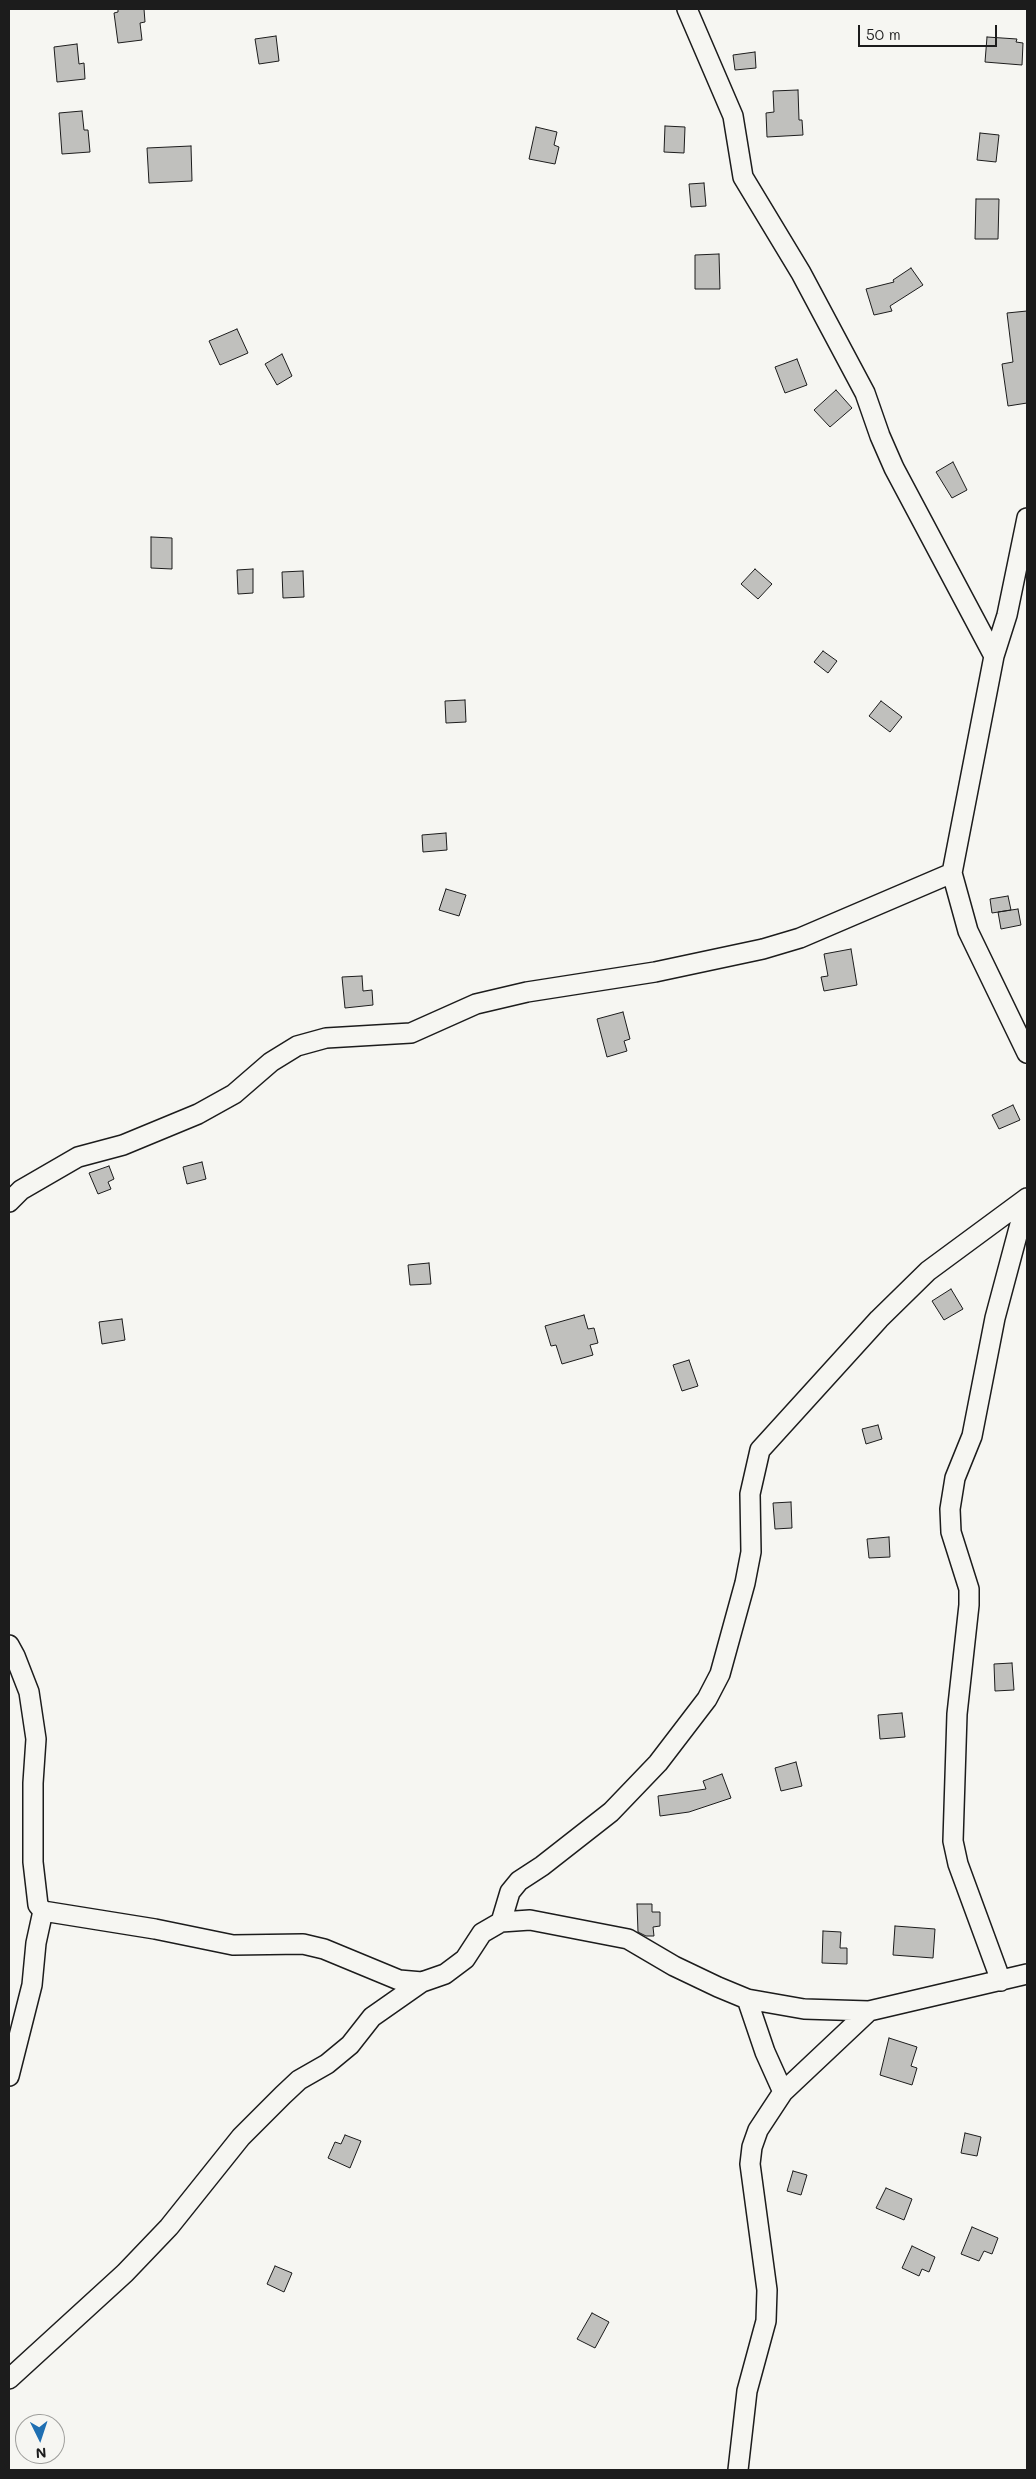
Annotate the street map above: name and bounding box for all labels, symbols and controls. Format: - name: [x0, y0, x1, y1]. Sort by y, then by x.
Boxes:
- scale bar: [861, 15, 1000, 47]
- text: 50 m: [866, 24, 901, 44]
- north arrow: [15, 2414, 65, 2464]
- text: N: [35, 2444, 47, 2463]

